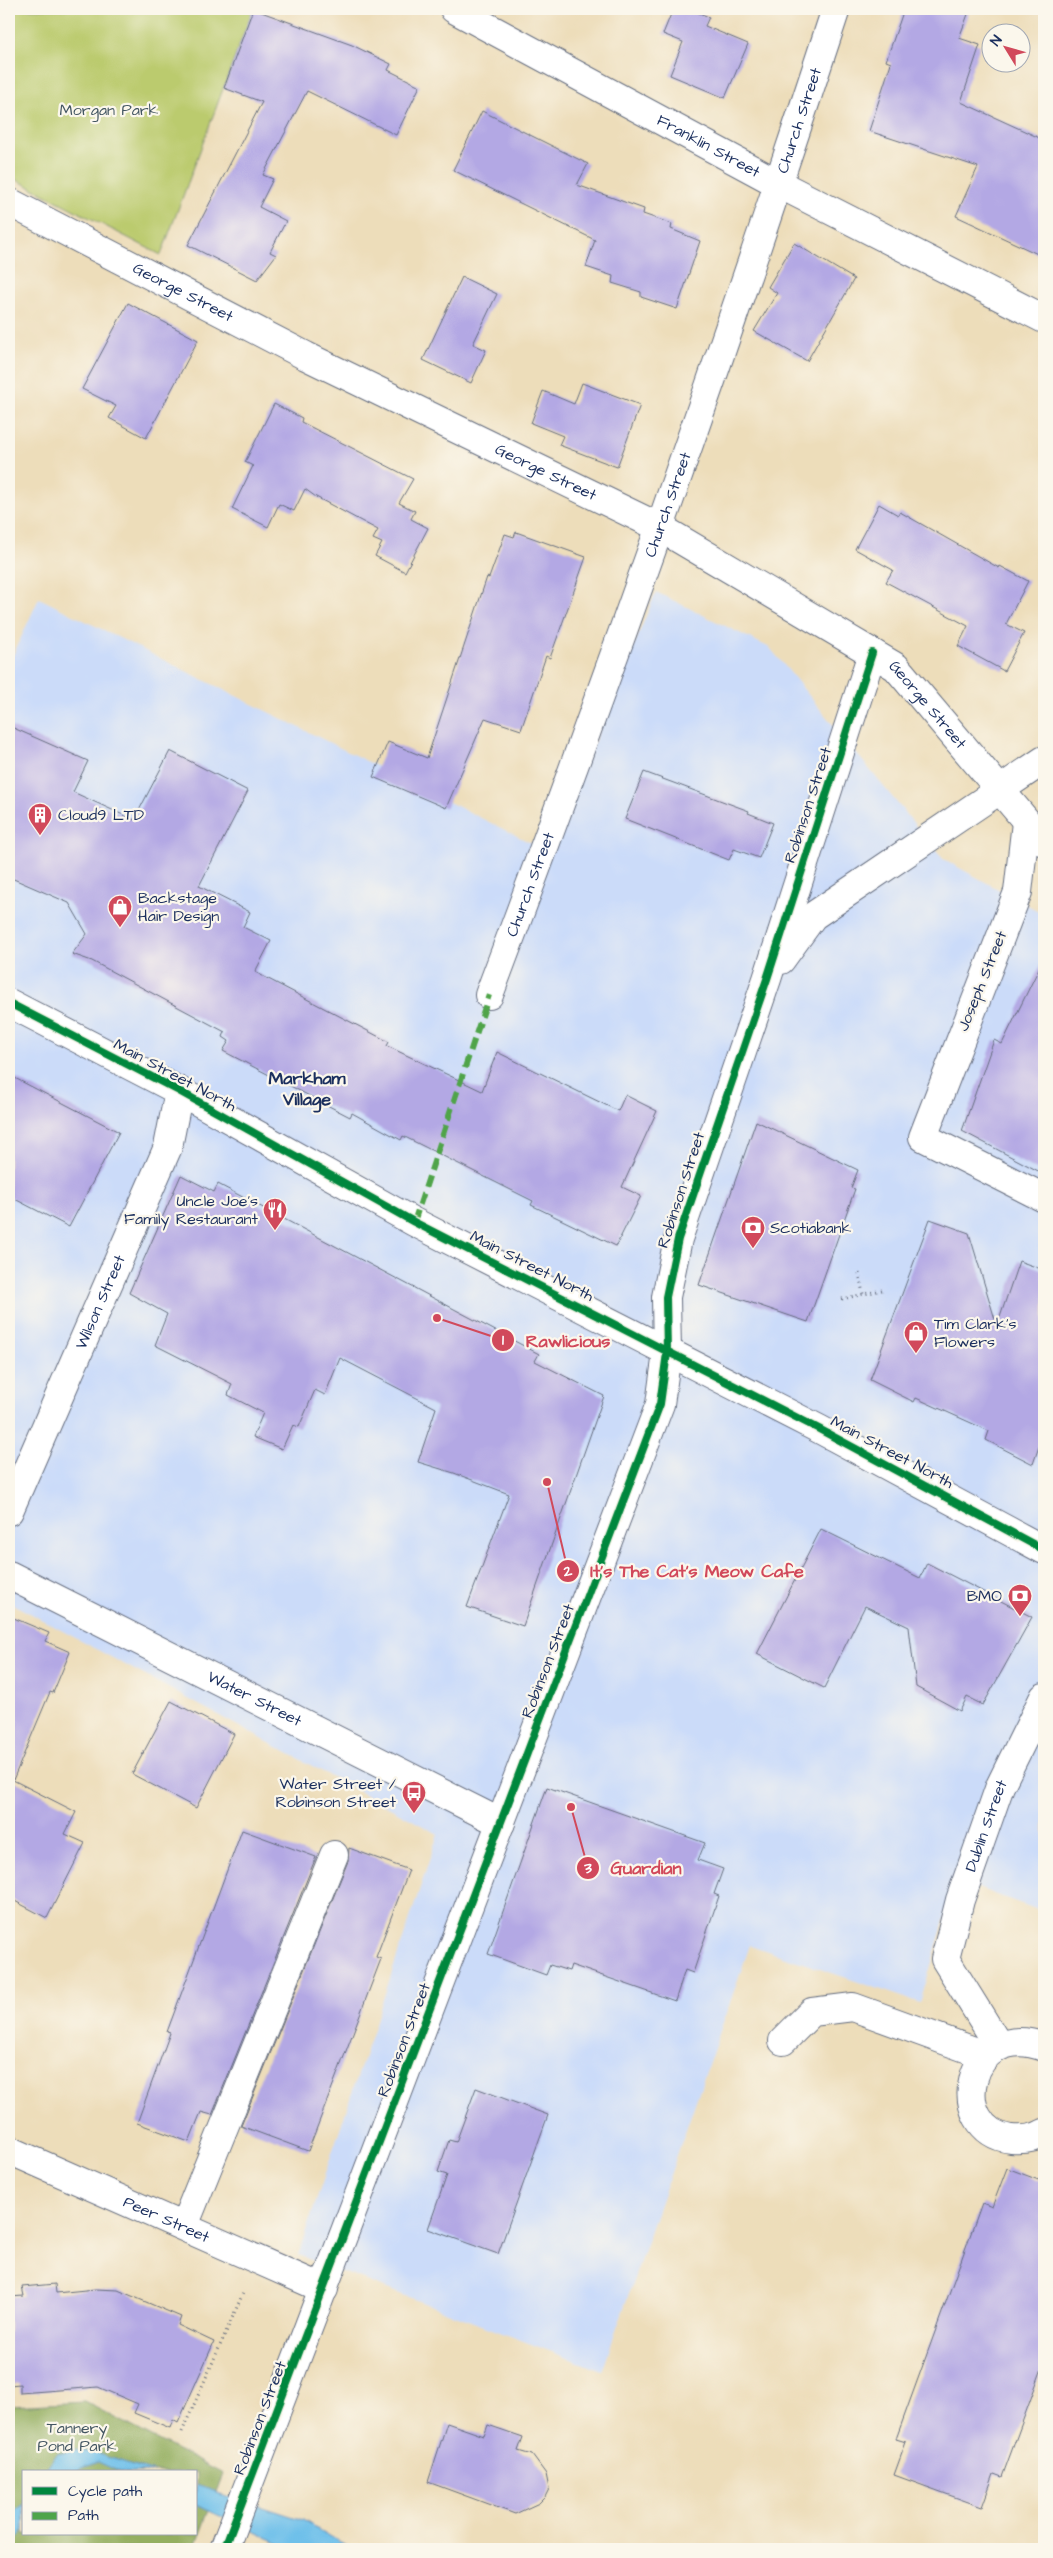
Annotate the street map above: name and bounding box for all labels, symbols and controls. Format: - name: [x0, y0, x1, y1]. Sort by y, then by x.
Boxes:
- north arrow: [980, 22, 1030, 72]
- text: N: [986, 31, 1007, 50]
- street label: Church Street: [771, 64, 827, 176]
- park label: Morgan Park: [60, 99, 159, 122]
- street label: Franklin Street: [653, 109, 765, 183]
- street label: George Street: [129, 257, 237, 328]
- street label: George Street: [491, 438, 601, 506]
- street label: Church Street: [639, 449, 697, 560]
- street label: George Street: [885, 654, 972, 754]
- street label: Robinson Street: [779, 744, 837, 866]
- building icon: Cloud9 LTD: [27, 802, 53, 836]
- place label: Cloud9 LTD: [58, 804, 144, 826]
- street label: Church Street: [501, 829, 560, 940]
- place label: Backstage Hair Design: [138, 887, 219, 928]
- shop icon: Backstage Hair Design: [107, 894, 133, 928]
- street label: Joseph Street: [952, 927, 1012, 1035]
- street label: Main Street North: [110, 1033, 240, 1117]
- district label: Markham Village: [268, 1066, 347, 1113]
- street label: Robinson Street: [652, 1129, 710, 1251]
- place label: Uncle Joe's Family Restaurant: [124, 1190, 259, 1231]
- restaurant icon: Uncle Joe's Family Restaurant: [262, 1197, 288, 1231]
- bank icon: Scotiabank: [740, 1215, 766, 1249]
- place label: Scotiabank: [770, 1217, 852, 1239]
- street label: Main Street North: [466, 1225, 598, 1307]
- street label: Wilson Street: [70, 1251, 131, 1353]
- place label: Tim Clark's Flowers: [934, 1313, 1017, 1353]
- shop icon: Tim Clark's Flowers: [903, 1320, 929, 1354]
- callout: Rawlicious: [490, 1324, 620, 1357]
- text: Rawlicious: [526, 1329, 610, 1354]
- text: 1: [502, 1330, 504, 1351]
- street label: Main Street North: [827, 1410, 957, 1494]
- callout: It's The Cat's Meow Cafe: [555, 1554, 814, 1587]
- text: It's The Cat's Meow Cafe: [590, 1559, 804, 1584]
- text: 2: [563, 1561, 573, 1582]
- bank icon: BMO: [1007, 1583, 1033, 1617]
- place label: BMO: [967, 1585, 1002, 1607]
- street label: Robinson Street: [516, 1600, 580, 1721]
- street label: Water Street: [204, 1666, 306, 1732]
- place label: Water Street / Robinson Street: [275, 1773, 397, 1813]
- street label: Dublin Street: [960, 1775, 1013, 1875]
- bus stop icon: Water Street / Robinson Street: [401, 1780, 427, 1814]
- callout: Guardian: [576, 1851, 692, 1884]
- text: Guardian: [611, 1856, 681, 1881]
- text: 3: [583, 1858, 592, 1879]
- street label: Robinson Street: [372, 1979, 436, 2100]
- street label: Peer Street: [120, 2191, 213, 2248]
- street label: Robinson Street: [228, 2357, 292, 2478]
- park label: Tannery Pond Park: [38, 2417, 117, 2457]
- legend: [22, 2470, 198, 2536]
- text: Cycle path: [68, 2481, 143, 2503]
- text: Path: [68, 2505, 99, 2526]

